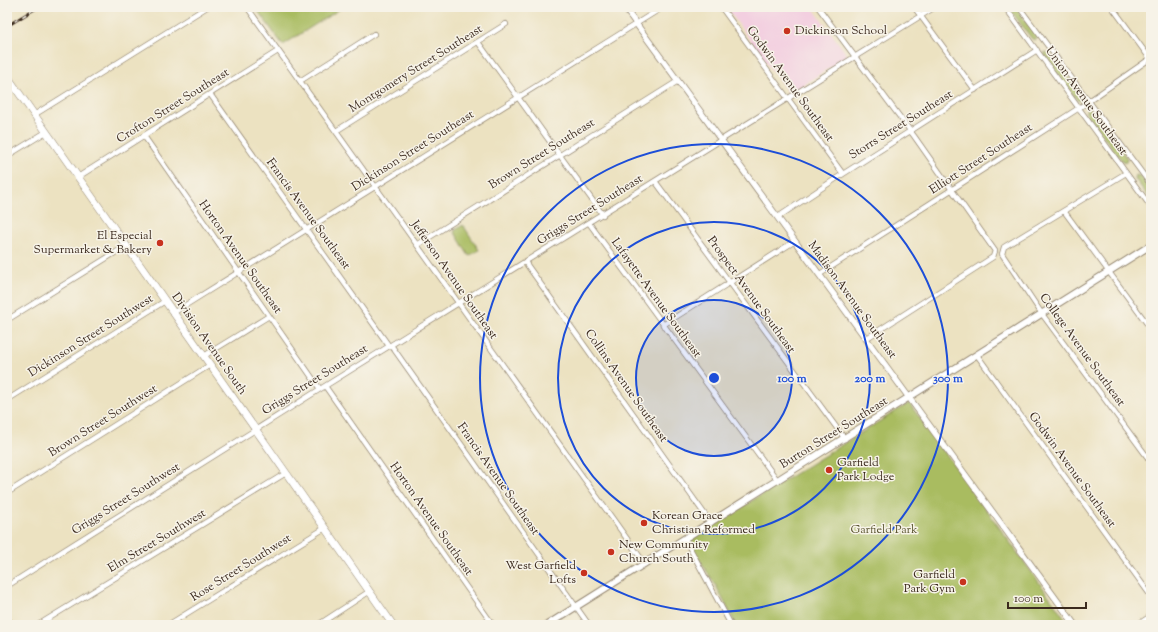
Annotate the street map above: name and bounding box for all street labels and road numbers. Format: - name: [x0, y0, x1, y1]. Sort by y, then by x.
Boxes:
- street label: Montgomery Street Southeast: [346, 20, 486, 118]
- street label: Godwin Avenue Southeast: [742, 22, 838, 146]
- street label: Union Avenue Southeast: [1040, 43, 1132, 159]
- street label: Crofton Street Southeast: [113, 64, 233, 148]
- street label: Storrs Street Southeast: [846, 86, 956, 164]
- street label: Dickinson Street Southeast: [348, 106, 478, 196]
- street label: Brown Street Southeast: [485, 114, 599, 194]
- street label: Elliott Street Southeast: [926, 119, 1036, 199]
- street label: Francis Avenue Southeast: [261, 155, 355, 273]
- street label: Griggs Street Southeast: [534, 170, 646, 250]
- street label: Horton Avenue Southeast: [194, 196, 286, 318]
- street label: Jefferson Avenue Southeast: [406, 216, 502, 343]
- street label: Prospect Avenue Southeast: [702, 233, 800, 357]
- street label: Lafayette Avenue Southeast: [606, 234, 706, 362]
- street label: Madison Avenue Southeast: [803, 237, 901, 363]
- street label: Division Avenue South: [167, 289, 251, 399]
- street label: Dickinson Street Southwest: [25, 290, 157, 382]
- street label: College Avenue Southeast: [1035, 290, 1129, 410]
- street label: Collins Avenue Southeast: [580, 326, 672, 446]
- street label: Griggs Street Southeast: [259, 340, 371, 420]
- street label: Brown Street Southwest: [45, 380, 161, 462]
- street label: Burton Street Southeast: [776, 392, 892, 474]
- street label: Godwin Avenue Southeast: [1024, 408, 1120, 532]
- street label: Francis Avenue Southeast: [452, 419, 544, 539]
- street label: Griggs Street Southwest: [68, 458, 184, 540]
- street label: Horton Avenue Southeast: [385, 458, 477, 580]
- street label: Elm Street Southwest: [105, 505, 209, 577]
- street label: Rose Street Southwest: [187, 530, 295, 606]

